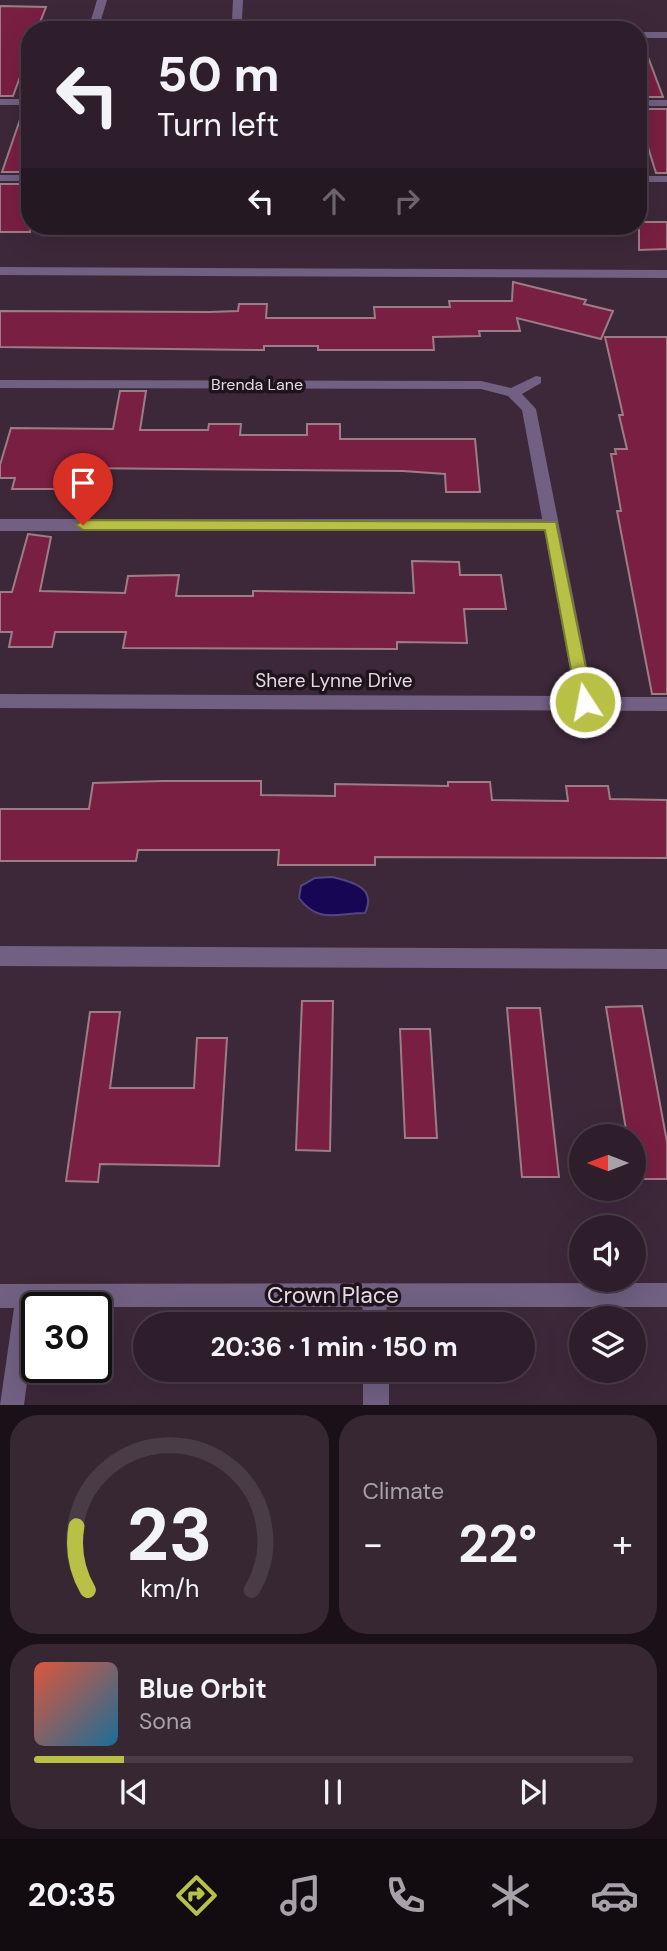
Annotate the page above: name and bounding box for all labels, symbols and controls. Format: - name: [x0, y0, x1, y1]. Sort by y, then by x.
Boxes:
- text: 50 m: [157, 42, 280, 106]
- icon: left: [42, 49, 133, 140]
- text: Turn left: [157, 104, 279, 146]
- icon: left: [242, 182, 280, 220]
- icon: ahead: [315, 182, 353, 220]
- icon: right: [388, 182, 426, 220]
- street label: Brenda Lane: [211, 374, 303, 395]
- pin: [53, 453, 113, 525]
- icon: arrive: [64, 464, 102, 502]
- position arrow: [548, 665, 622, 739]
- street label: Shere Lynne Drive: [255, 668, 413, 693]
- north arrow: [569, 1124, 646, 1200]
- map controls: [569, 1124, 646, 1383]
- button: sound: [569, 1215, 646, 1292]
- street label: Crown Place: [267, 1280, 399, 1310]
- speed limit sign: 30: [21, 1292, 112, 1383]
- button: layers: [569, 1306, 646, 1383]
- text: 20:36 · 1 min · 150 m: [210, 1330, 458, 1364]
- text: Climate: [363, 1476, 444, 1506]
- text: 23: [126, 1489, 212, 1584]
- text: 22°: [458, 1510, 537, 1578]
- text: −: [363, 1519, 383, 1569]
- text: +: [612, 1519, 633, 1569]
- text: km/h: [140, 1572, 199, 1605]
- text: Blue Orbit: [139, 1672, 267, 1706]
- text: Sona: [139, 1706, 192, 1736]
- icon: previous: [115, 1773, 153, 1811]
- icon: pause: [314, 1773, 352, 1811]
- icon: next: [514, 1773, 552, 1811]
- icon: directions: [172, 1871, 221, 1920]
- icon: music: [276, 1871, 325, 1920]
- icon: phone: [381, 1871, 430, 1920]
- icon: climate: [486, 1871, 535, 1920]
- icon: car: [590, 1871, 639, 1920]
- text: 20:35: [28, 1874, 116, 1916]

